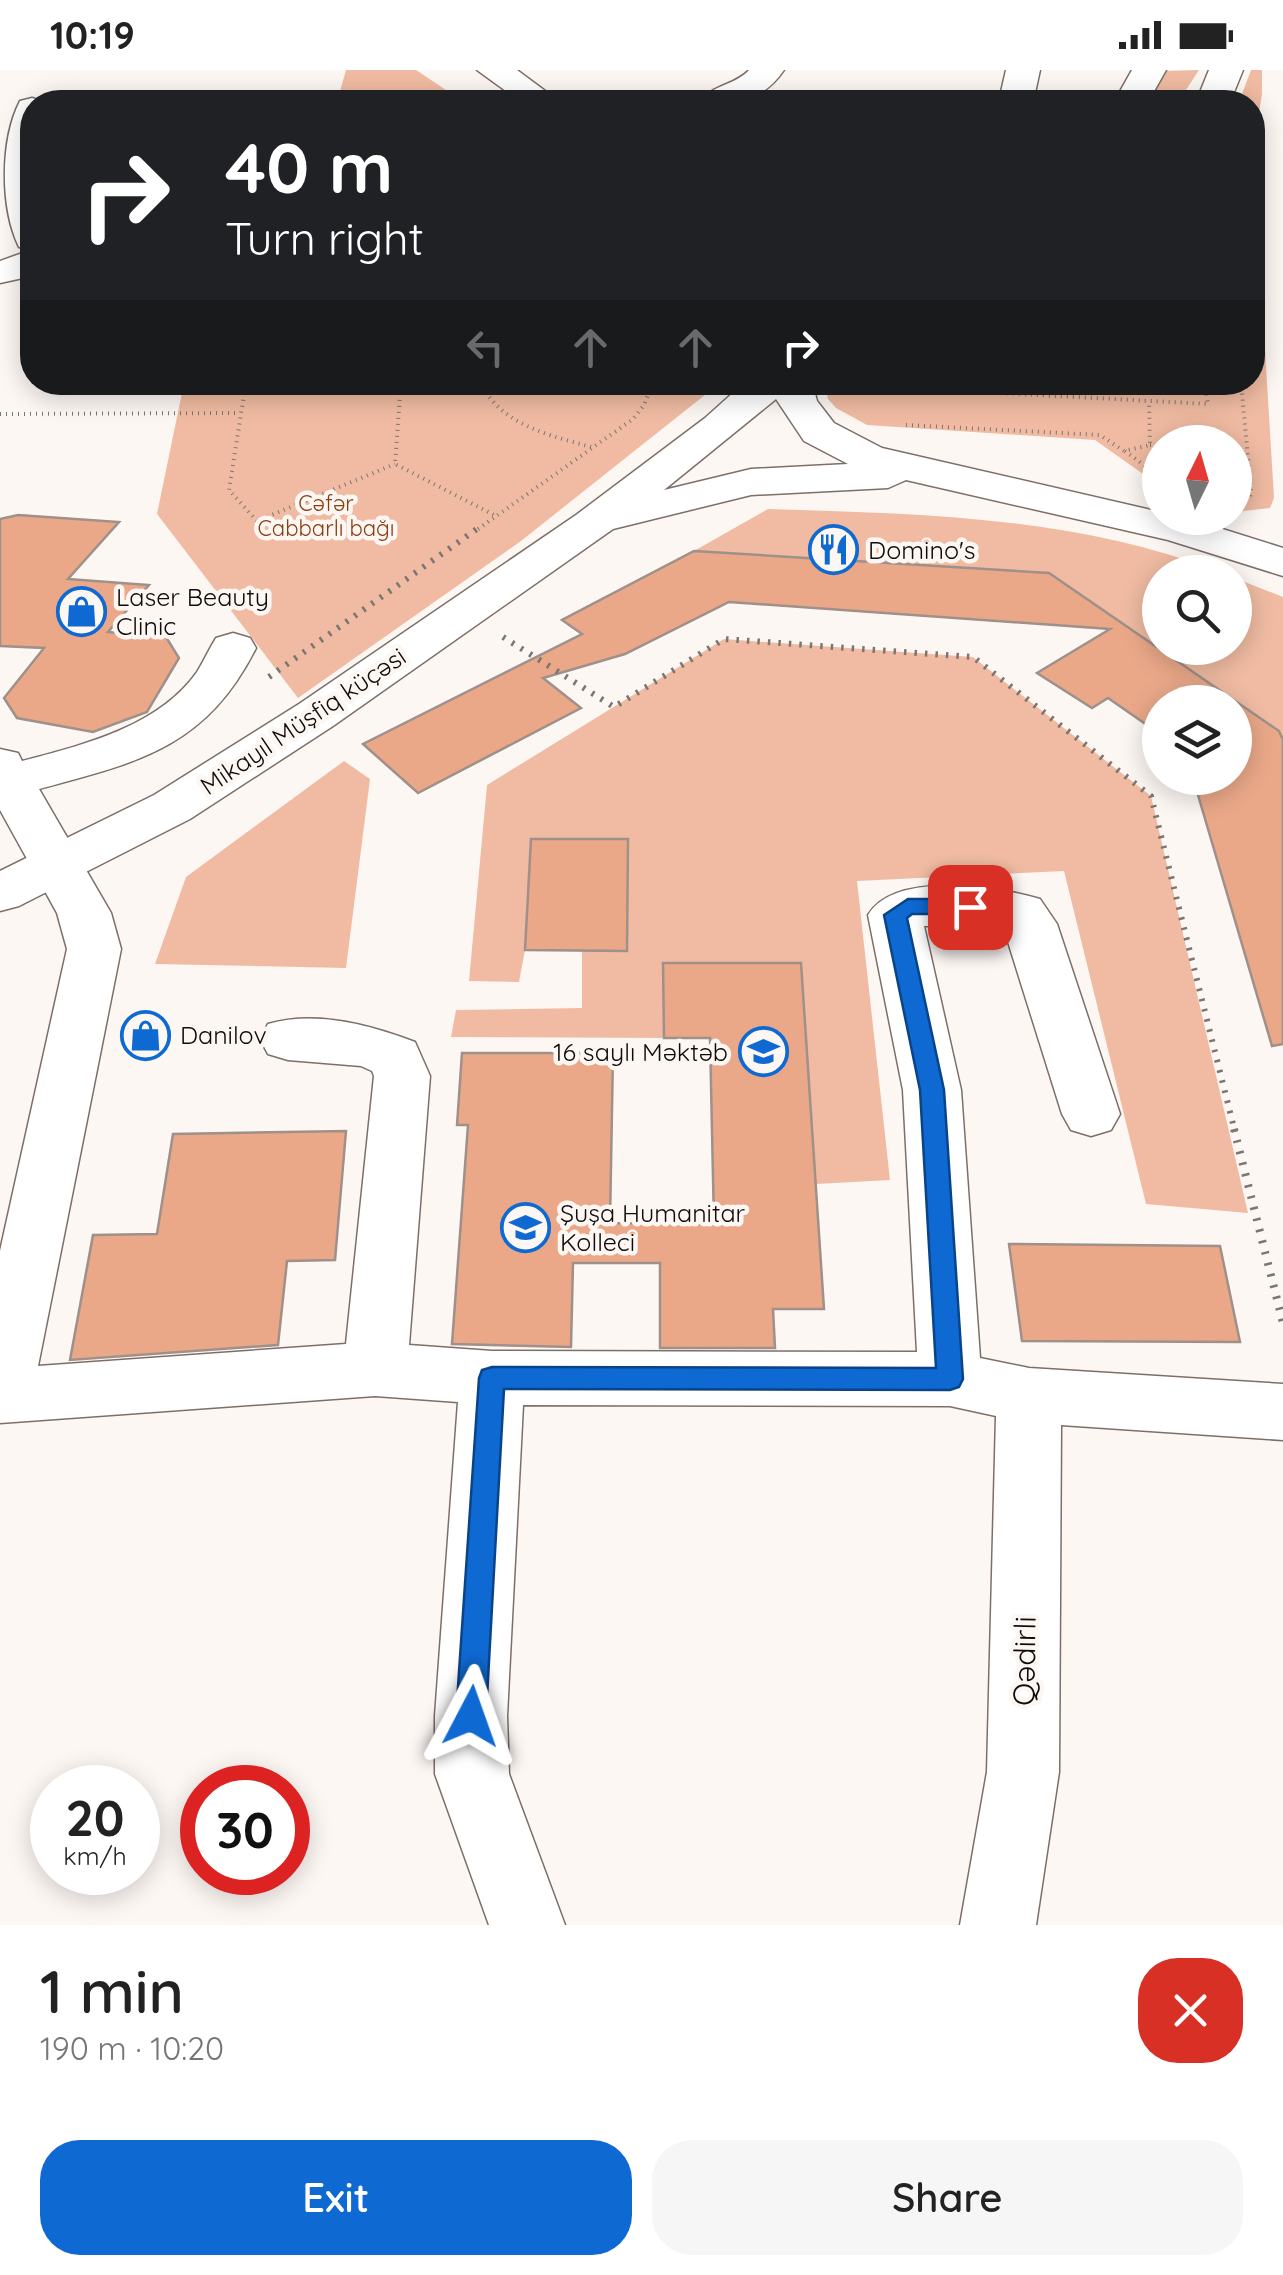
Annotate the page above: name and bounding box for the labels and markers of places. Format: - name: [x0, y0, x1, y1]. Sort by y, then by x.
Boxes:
- restaurant icon: Domino's: [807, 524, 859, 576]
- place label: Domino's: [868, 534, 976, 565]
- place label: Laser Beauty Clinic: [116, 581, 269, 641]
- shop icon: Laser Beauty Clinic: [55, 585, 107, 637]
- pin: [928, 865, 1013, 950]
- shop icon: Danilov: [119, 1009, 171, 1061]
- place label: Danilov: [180, 1019, 267, 1050]
- school or university icon: 16 saylı Məktəb: [737, 1026, 789, 1078]
- place label: 16 saylı Məktəb: [553, 1036, 728, 1067]
- place label: Şuşa Humanitar Kolleci: [560, 1197, 746, 1257]
- school or university icon: Şuşa Humanitar Kolleci: [499, 1201, 551, 1253]

